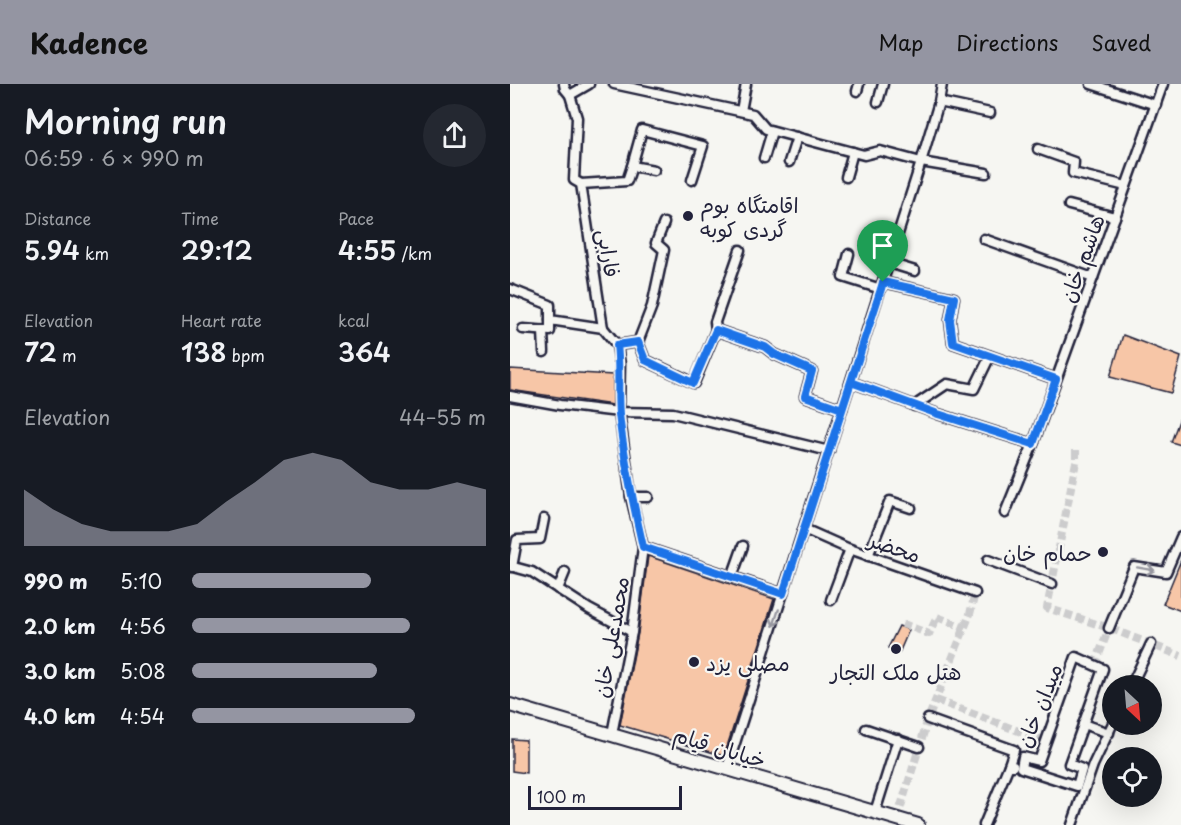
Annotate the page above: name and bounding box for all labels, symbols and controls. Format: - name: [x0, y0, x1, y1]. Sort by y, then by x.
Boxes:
- text: Kadence: [30, 21, 148, 64]
- text: Map: [878, 26, 923, 58]
- text: Directions: [956, 26, 1058, 58]
- text: Saved: [1091, 26, 1151, 58]
- text: Morning run: [24, 95, 227, 145]
- button: share: [423, 104, 486, 167]
- text: 06:59 · 6 × 990 m: [24, 143, 204, 173]
- place label: اقامتگاه بوم گردی کوبه: [700, 188, 799, 244]
- text: Distance: [24, 206, 91, 230]
- text: Time: [181, 206, 219, 230]
- text: Pace: [338, 206, 374, 230]
- marker: اقامتگاه بوم گردی کوبه: [681, 209, 695, 223]
- street label: هاشم خان: [1050, 209, 1114, 307]
- pin: [857, 220, 908, 282]
- street label: فارابی: [590, 227, 630, 279]
- icon: arrive: [866, 229, 899, 262]
- text: 5.94: [24, 230, 80, 269]
- text: 29:12: [181, 230, 253, 269]
- text: 4:55: [338, 230, 396, 269]
- text: km: [80, 241, 109, 265]
- text: /km: [396, 241, 432, 265]
- text: Elevation: [24, 308, 93, 332]
- text: Heart rate: [181, 308, 262, 332]
- text: kcal: [338, 308, 370, 332]
- text: 72: [24, 332, 57, 371]
- text: 138: [181, 332, 227, 371]
- text: 364: [338, 332, 391, 371]
- text: m: [57, 343, 77, 367]
- text: bpm: [227, 343, 265, 367]
- text: Elevation: [24, 402, 110, 432]
- text: 44–55 m: [399, 402, 486, 432]
- street label: محضر: [863, 522, 925, 570]
- place label: حمام خان: [1003, 536, 1091, 570]
- marker: حمام خان: [1096, 545, 1110, 559]
- one-way arrow: [1136, 564, 1156, 575]
- text: 990 m: [24, 566, 88, 596]
- text: 5:10: [120, 566, 162, 596]
- street label: محمدعلی خان: [584, 574, 636, 700]
- one-way arrow: [769, 608, 780, 627]
- text: 2.0 km: [24, 611, 96, 641]
- text: 4:56: [120, 611, 166, 641]
- marker: هتل ملک التجار: [889, 642, 903, 656]
- place label: مصلی یزد: [706, 646, 790, 678]
- marker: مصلی یزد: [687, 655, 701, 669]
- place label: هتل ملک التجار: [829, 655, 961, 687]
- text: 3.0 km: [24, 656, 96, 686]
- text: 5:08: [120, 656, 166, 686]
- street label: میدان خان: [1007, 658, 1069, 752]
- north arrow: [1102, 675, 1162, 735]
- map controls: [1102, 675, 1162, 807]
- text: 4.0 km: [24, 701, 96, 731]
- text: 4:54: [120, 701, 165, 731]
- street label: خیابان قیام: [669, 717, 770, 777]
- button: locate: [1102, 747, 1162, 807]
- scale bar: [528, 783, 682, 810]
- text: 100 m: [537, 784, 586, 808]

